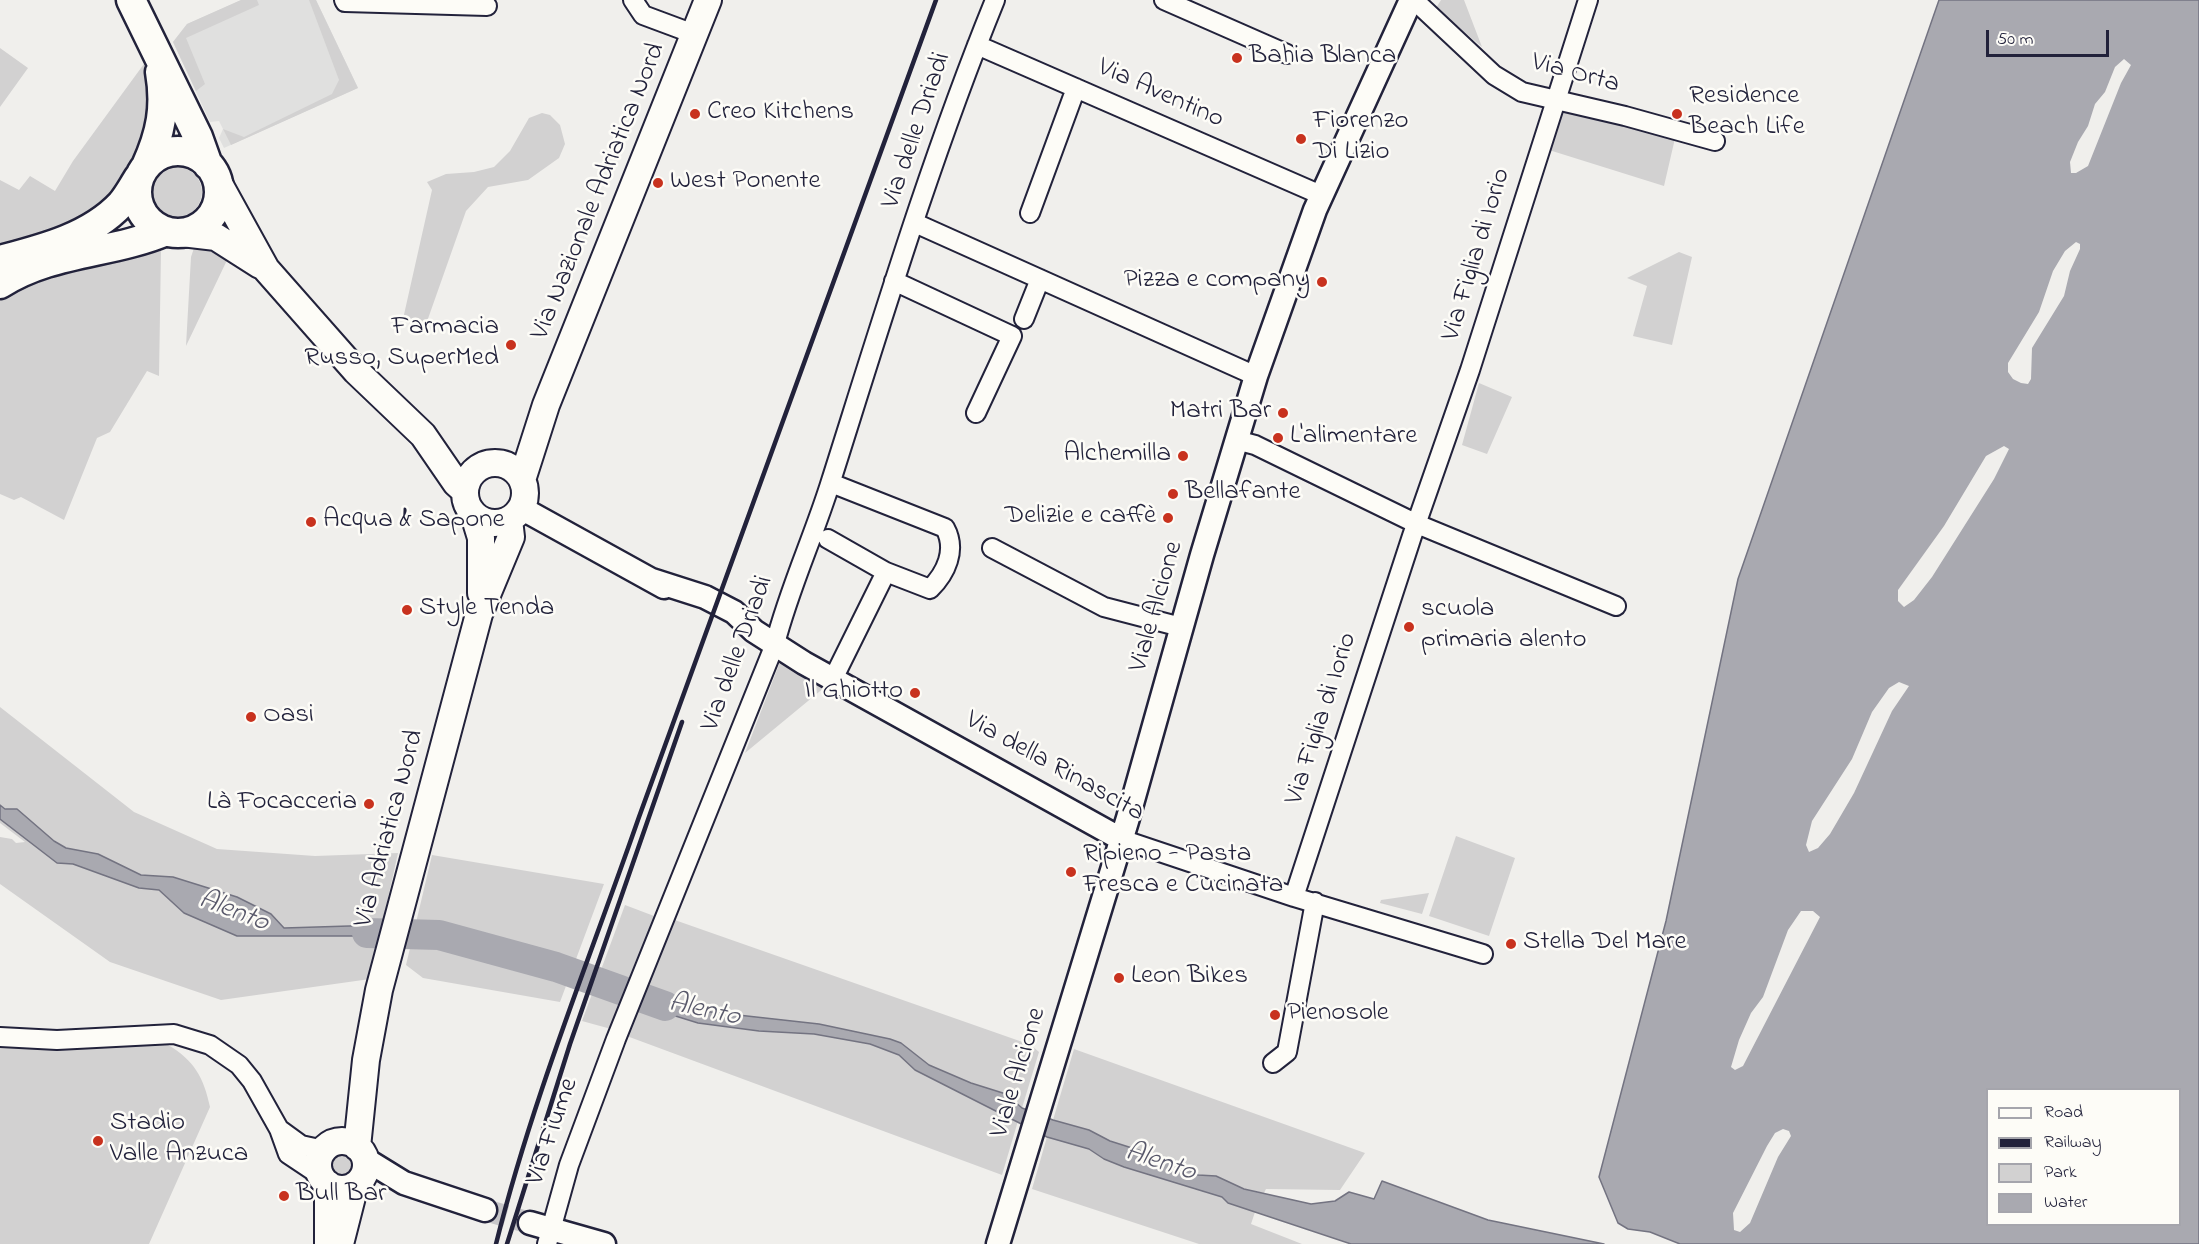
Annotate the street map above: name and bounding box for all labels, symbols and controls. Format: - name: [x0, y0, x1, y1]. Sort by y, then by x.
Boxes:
- scale bar: [1989, 18, 2112, 56]
- text: 50 m: [1997, 27, 2034, 53]
- street label: Via Nazionale Adriatica Nord: [526, 39, 674, 345]
- place label: Bahia Blanca: [1249, 42, 1396, 74]
- street label: Via Orta: [1527, 48, 1623, 102]
- street label: Via delle Driadi: [876, 49, 960, 213]
- marker: Bahia Blanca: [1230, 51, 1244, 65]
- street label: Via Aventino: [1092, 53, 1228, 137]
- place label: Residence Beach Life: [1689, 82, 1805, 145]
- place label: Creo Kitchens: [707, 98, 854, 130]
- marker: Creo Kitchens: [688, 107, 702, 121]
- place label: Fiorenzo Di Lizio: [1313, 107, 1409, 170]
- marker: Residence Beach Life: [1670, 107, 1684, 121]
- marker: Fiorenzo Di Lizio: [1294, 132, 1308, 146]
- street label: Via Figlia di Iorio: [1436, 165, 1520, 345]
- place label: West Ponente: [670, 167, 821, 199]
- marker: West Ponente: [651, 176, 665, 190]
- place label: Pizza e company: [1124, 266, 1310, 298]
- marker: Pizza e company: [1315, 275, 1329, 289]
- place label: Farmacia Russo, SuperMed: [304, 313, 499, 376]
- marker: Farmacia Russo, SuperMed: [504, 338, 518, 352]
- place label: Matri Bar: [1170, 397, 1271, 429]
- marker: Matri Bar: [1276, 406, 1290, 420]
- place label: L'alimentare: [1290, 422, 1417, 454]
- marker: L'alimentare: [1271, 431, 1285, 445]
- place label: Alchemilla: [1063, 440, 1171, 472]
- marker: Alchemilla: [1176, 449, 1190, 463]
- place label: Bellafante: [1185, 478, 1301, 510]
- marker: Bellafante: [1166, 487, 1180, 501]
- place label: Delizie e caffè: [1004, 502, 1156, 534]
- place label: Acqua & Sapone: [323, 506, 505, 538]
- marker: Delizie e caffè: [1161, 511, 1175, 525]
- marker: Acqua & Sapone: [304, 515, 318, 529]
- street label: Viale Alcione: [1124, 538, 1192, 676]
- street label: Via delle Driadi: [696, 572, 782, 736]
- place label: Style Tenda: [419, 594, 554, 626]
- place label: scuola primaria alento: [1421, 595, 1587, 658]
- marker: Style Tenda: [400, 603, 414, 617]
- marker: scuola primaria alento: [1402, 620, 1416, 634]
- street label: Via Figlia di Iorio: [1280, 629, 1366, 809]
- place label: Il Ghiotto: [805, 677, 903, 709]
- marker: Il Ghiotto: [908, 686, 922, 700]
- place label: Oasi: [263, 701, 314, 733]
- street label: Via della Rinascita: [959, 705, 1149, 831]
- marker: Oasi: [244, 710, 258, 724]
- street label: Via Adriatica Nord: [349, 727, 433, 931]
- place label: Là Focacceria: [207, 788, 357, 820]
- marker: Là Focacceria: [362, 797, 376, 811]
- place label: Ripieno - Pasta Fresca e Cucinata: [1083, 840, 1283, 903]
- marker: Ripieno - Pasta Fresca e Cucinata: [1064, 865, 1078, 879]
- water label: Alento: [193, 884, 273, 942]
- place label: Stella Del Mare: [1523, 928, 1687, 960]
- marker: Stella Del Mare: [1504, 937, 1518, 951]
- place label: Leon Bikes: [1131, 962, 1248, 994]
- marker: Leon Bikes: [1112, 971, 1126, 985]
- water label: Alento: [665, 988, 743, 1036]
- place label: Pienosole: [1287, 999, 1389, 1031]
- street label: Viale Alcione: [985, 1004, 1055, 1142]
- marker: Pienosole: [1268, 1008, 1282, 1022]
- street label: Via Fiume: [521, 1074, 587, 1190]
- legend: [1986, 1088, 2181, 1226]
- text: Road: [2044, 1100, 2083, 1126]
- place label: Stadio Valle Anzuca: [110, 1109, 248, 1172]
- text: Railway: [2044, 1130, 2101, 1156]
- marker: Stadio Valle Anzuca: [91, 1134, 105, 1148]
- water label: Alento: [1120, 1137, 1200, 1191]
- text: Park: [2044, 1160, 2077, 1186]
- place label: Bull Bar: [296, 1180, 386, 1212]
- marker: Bull Bar: [277, 1189, 291, 1203]
- text: Water: [2044, 1190, 2087, 1216]

